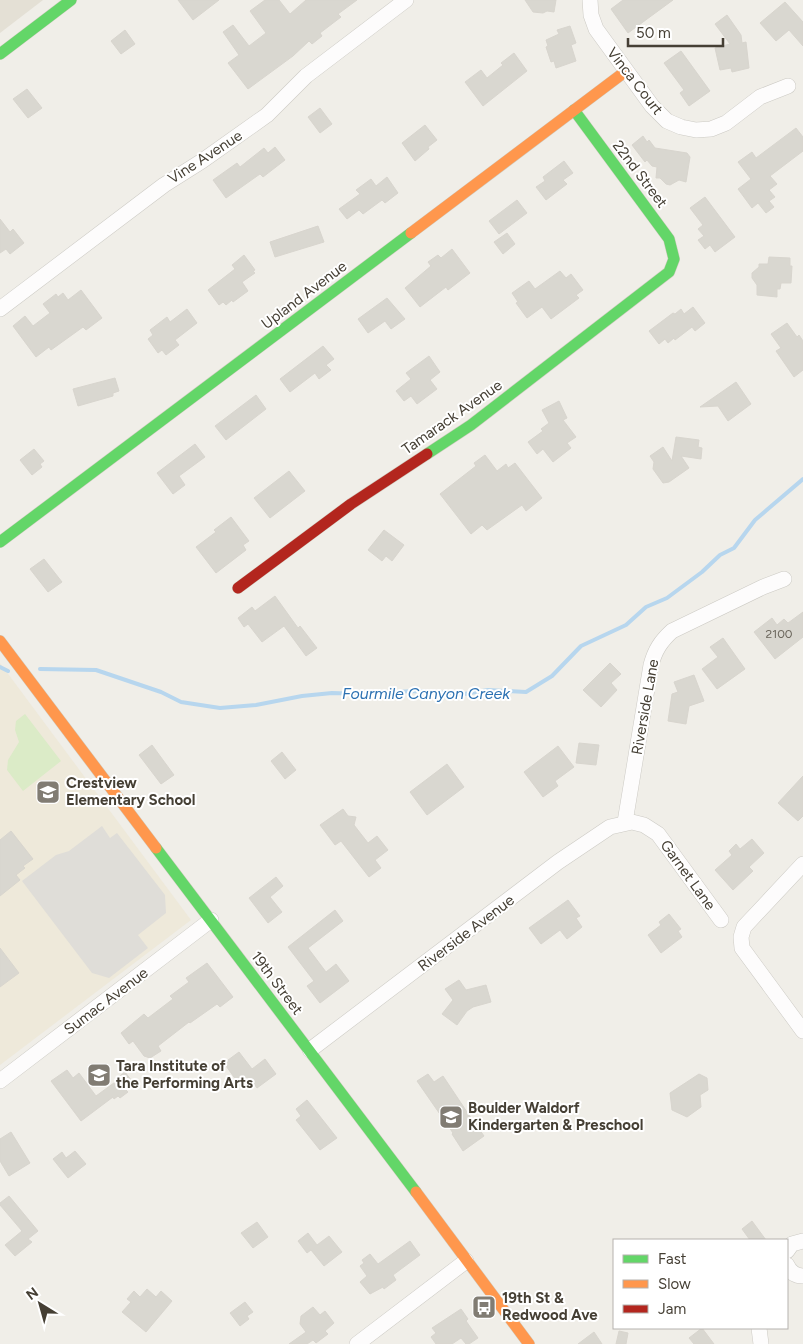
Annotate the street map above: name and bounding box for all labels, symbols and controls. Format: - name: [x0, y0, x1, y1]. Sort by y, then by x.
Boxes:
- scale bar: [628, 15, 723, 47]
- text: 50 m: [636, 24, 671, 42]
- street label: Vinca Court: [603, 44, 667, 118]
- street label: Vine Avenue: [165, 126, 245, 188]
- street label: 22nd Street: [609, 137, 671, 211]
- street label: Upland Avenue: [258, 257, 350, 333]
- street label: Tamarack Avenue: [399, 376, 505, 458]
- house number: 2100: [765, 627, 793, 641]
- street label: Riverside Lane: [628, 658, 662, 756]
- water label: Fourmile Canyon Creek: [342, 684, 511, 703]
- place label: Crestview Elementary School: [66, 774, 196, 809]
- school or university icon: Crestview Elementary School: [35, 779, 61, 805]
- street label: Garnet Lane: [657, 837, 719, 913]
- street label: Riverside Avenue: [414, 891, 518, 975]
- street label: 19th Street: [247, 948, 307, 1018]
- street label: Sumac Avenue: [60, 964, 152, 1038]
- place label: Tara Institute of the Performing Arts: [116, 1057, 253, 1092]
- school or university icon: Tara Institute of the Performing Arts: [86, 1062, 112, 1088]
- place label: Boulder Waldorf Kindergarten & Preschool: [468, 1099, 644, 1134]
- school or university icon: Boulder Waldorf Kindergarten & Preschool: [438, 1104, 464, 1130]
- legend: [613, 1239, 788, 1329]
- text: Fast: [658, 1250, 687, 1268]
- text: Slow: [658, 1275, 691, 1293]
- north arrow: [15, 1279, 65, 1329]
- text: N: [23, 1284, 42, 1304]
- place label: 19th St & Redwood Ave: [502, 1289, 598, 1324]
- bus stop icon: 19th St & Redwood Ave: [471, 1294, 497, 1320]
- text: Jam: [658, 1300, 686, 1318]

